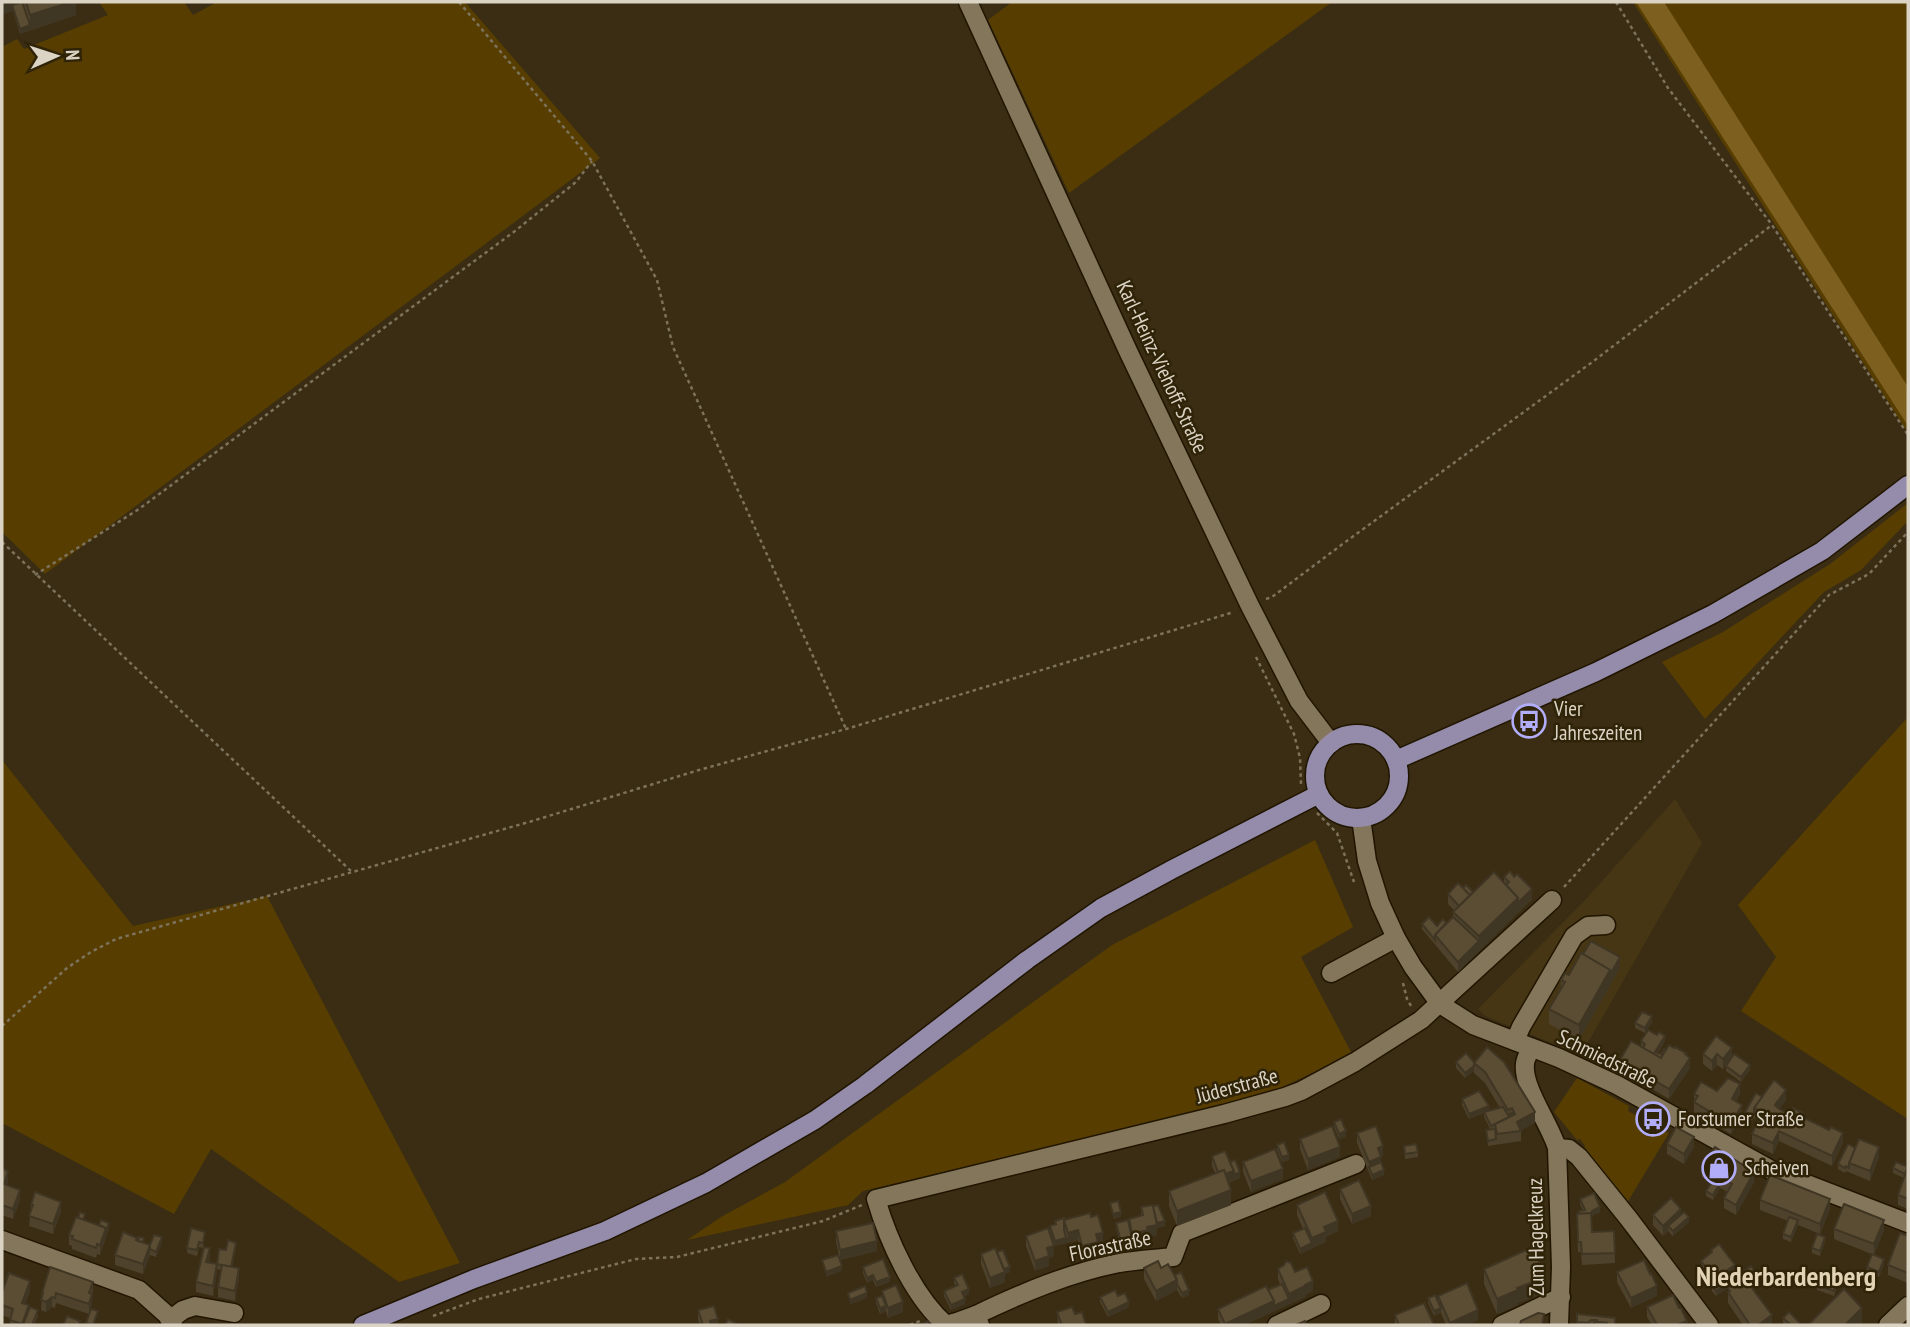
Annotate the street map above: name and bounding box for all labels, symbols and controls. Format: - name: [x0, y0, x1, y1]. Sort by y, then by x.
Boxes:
- north arrow: [21, 21, 91, 91]
- text: N: [61, 49, 85, 61]
- street label: Karl-Heinz-Viehoff-Straße: [1111, 276, 1214, 457]
- place label: Vier Jahreszeiten: [1553, 695, 1642, 746]
- bus stop icon: Vier Jahreszeiten: [1510, 702, 1548, 740]
- street label: Schmiedstraße: [1553, 1023, 1662, 1094]
- street label: Jüderstraße: [1192, 1062, 1281, 1110]
- bus stop icon: Forstumer Straße: [1634, 1100, 1672, 1138]
- place label: Forstumer Straße: [1678, 1105, 1804, 1132]
- shop icon: Scheiven: [1700, 1149, 1738, 1187]
- place label: Scheiven: [1744, 1154, 1809, 1181]
- street label: Zum Hagelkreuz: [1521, 1178, 1550, 1296]
- street label: Florastraße: [1067, 1224, 1153, 1267]
- district label: Niederbardenberg: [1696, 1257, 1876, 1294]

